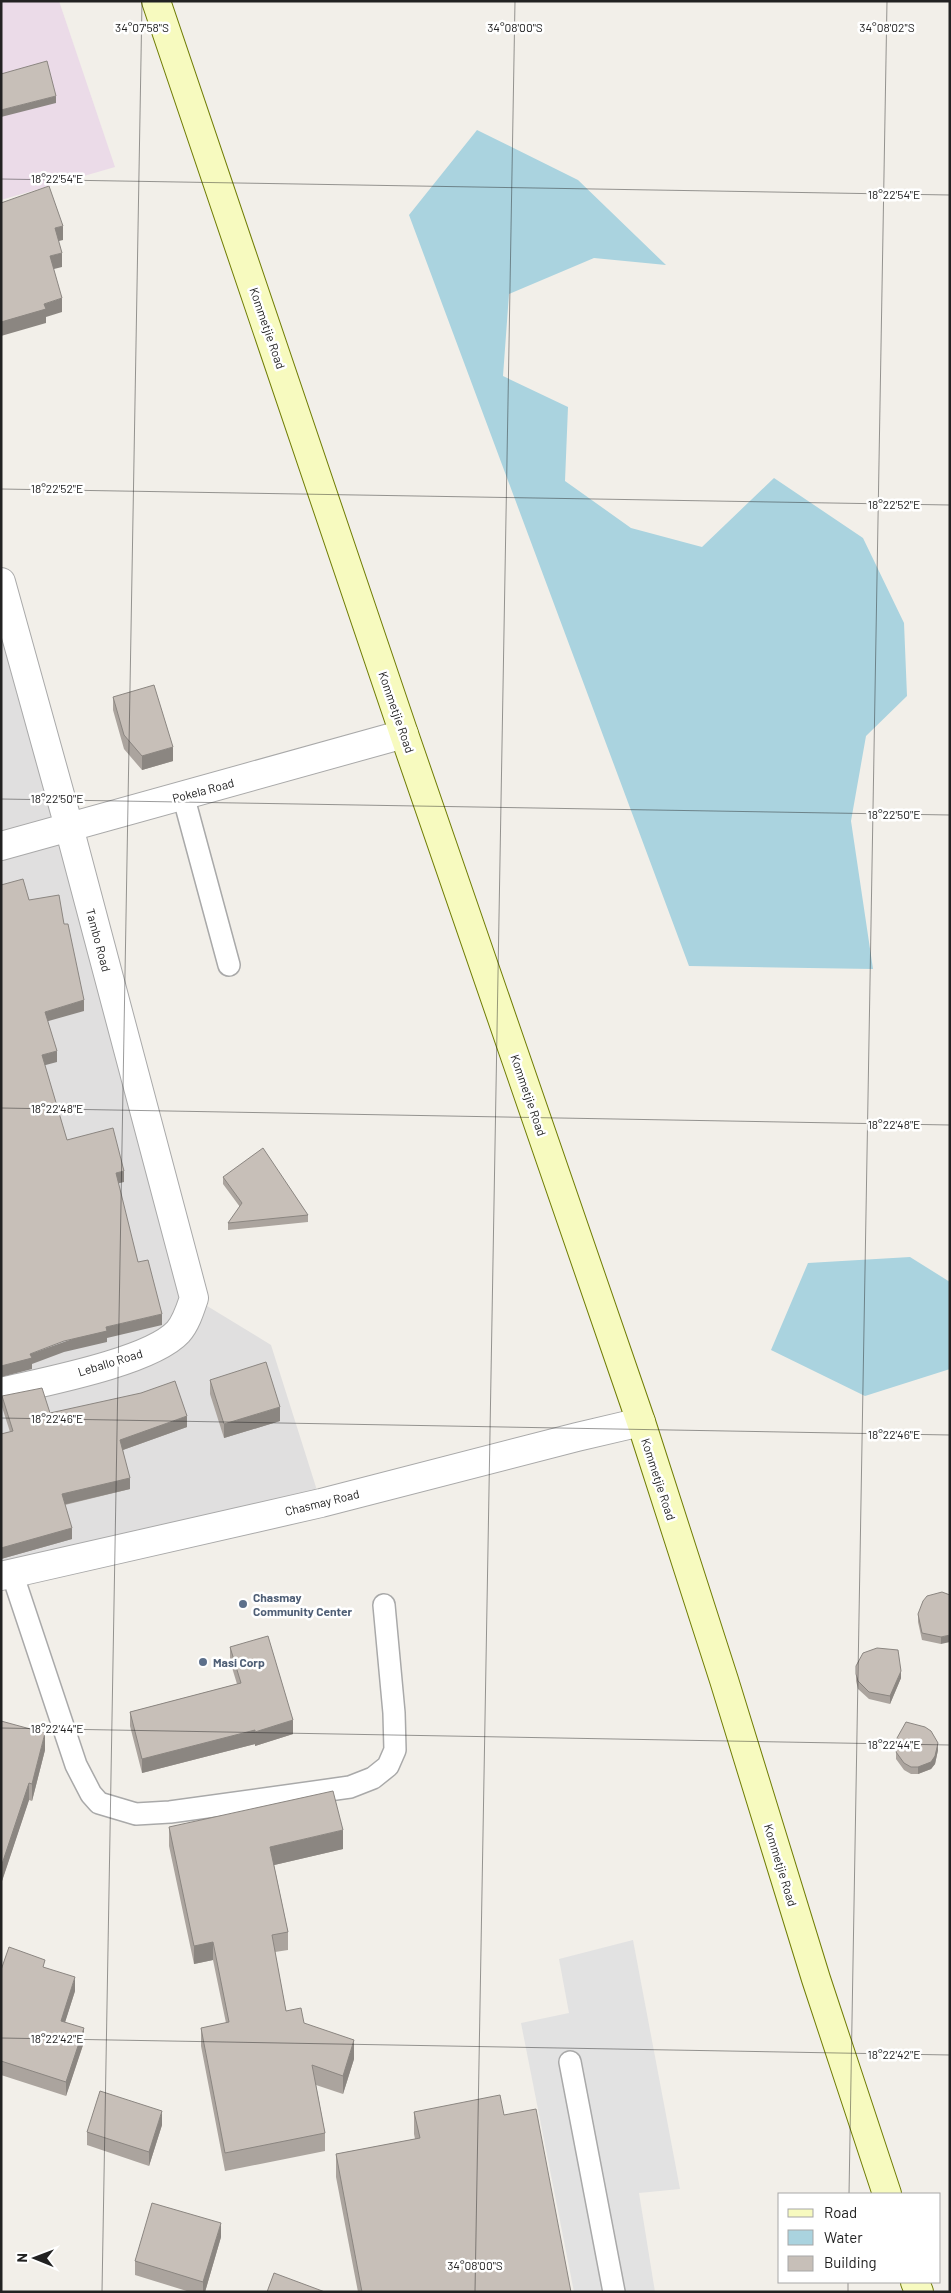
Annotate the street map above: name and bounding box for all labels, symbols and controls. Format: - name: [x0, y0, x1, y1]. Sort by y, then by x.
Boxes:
- text: 34°07'58"S: [115, 20, 169, 34]
- text: 34°08'00"S: [487, 20, 543, 34]
- text: 34°08'02"S: [859, 20, 915, 34]
- text: 18°22'54"E: [31, 171, 83, 185]
- text: 18°22'54"E: [868, 187, 920, 201]
- street label: Kommetjie Road: [247, 285, 289, 371]
- text: 18°22'52"E: [31, 481, 83, 495]
- text: 18°22'52"E: [868, 497, 920, 511]
- street label: Kommetjie Road: [376, 669, 418, 755]
- street label: Pokela Road: [171, 775, 235, 805]
- text: 18°22'50"E: [31, 791, 83, 805]
- text: 18°22'50"E: [868, 807, 920, 821]
- street label: Tambo Road: [84, 907, 114, 973]
- street label: Kommetjie Road: [508, 1052, 550, 1138]
- text: 18°22'48"E: [31, 1101, 83, 1115]
- text: 18°22'48"E: [868, 1117, 920, 1131]
- street label: Leballo Road: [76, 1346, 144, 1378]
- text: 18°22'46"E: [31, 1411, 83, 1425]
- text: 18°22'46"E: [868, 1427, 920, 1441]
- street label: Kommetjie Road: [639, 1436, 679, 1522]
- street label: Chasmay Road: [283, 1486, 361, 1518]
- place label: Chasmay Community Center: [253, 1590, 353, 1618]
- marker: Chasmay Community Center: [237, 1598, 249, 1610]
- place label: Masi Corp: [213, 1655, 265, 1669]
- marker: Masi Corp: [197, 1656, 209, 1668]
- text: 18°22'44"E: [31, 1721, 83, 1735]
- text: 18°22'44"E: [868, 1737, 920, 1751]
- street label: Kommetjie Road: [762, 1822, 800, 1908]
- text: 18°22'42"E: [31, 2031, 83, 2045]
- text: 18°22'42"E: [868, 2047, 920, 2061]
- legend: [778, 2193, 941, 2283]
- text: Road: [824, 2203, 857, 2221]
- text: Water: [824, 2228, 863, 2246]
- north arrow: [10, 2233, 60, 2283]
- text: N: [13, 2253, 30, 2263]
- text: Building: [824, 2253, 877, 2271]
- text: 34°08'00"S: [447, 2258, 503, 2272]

